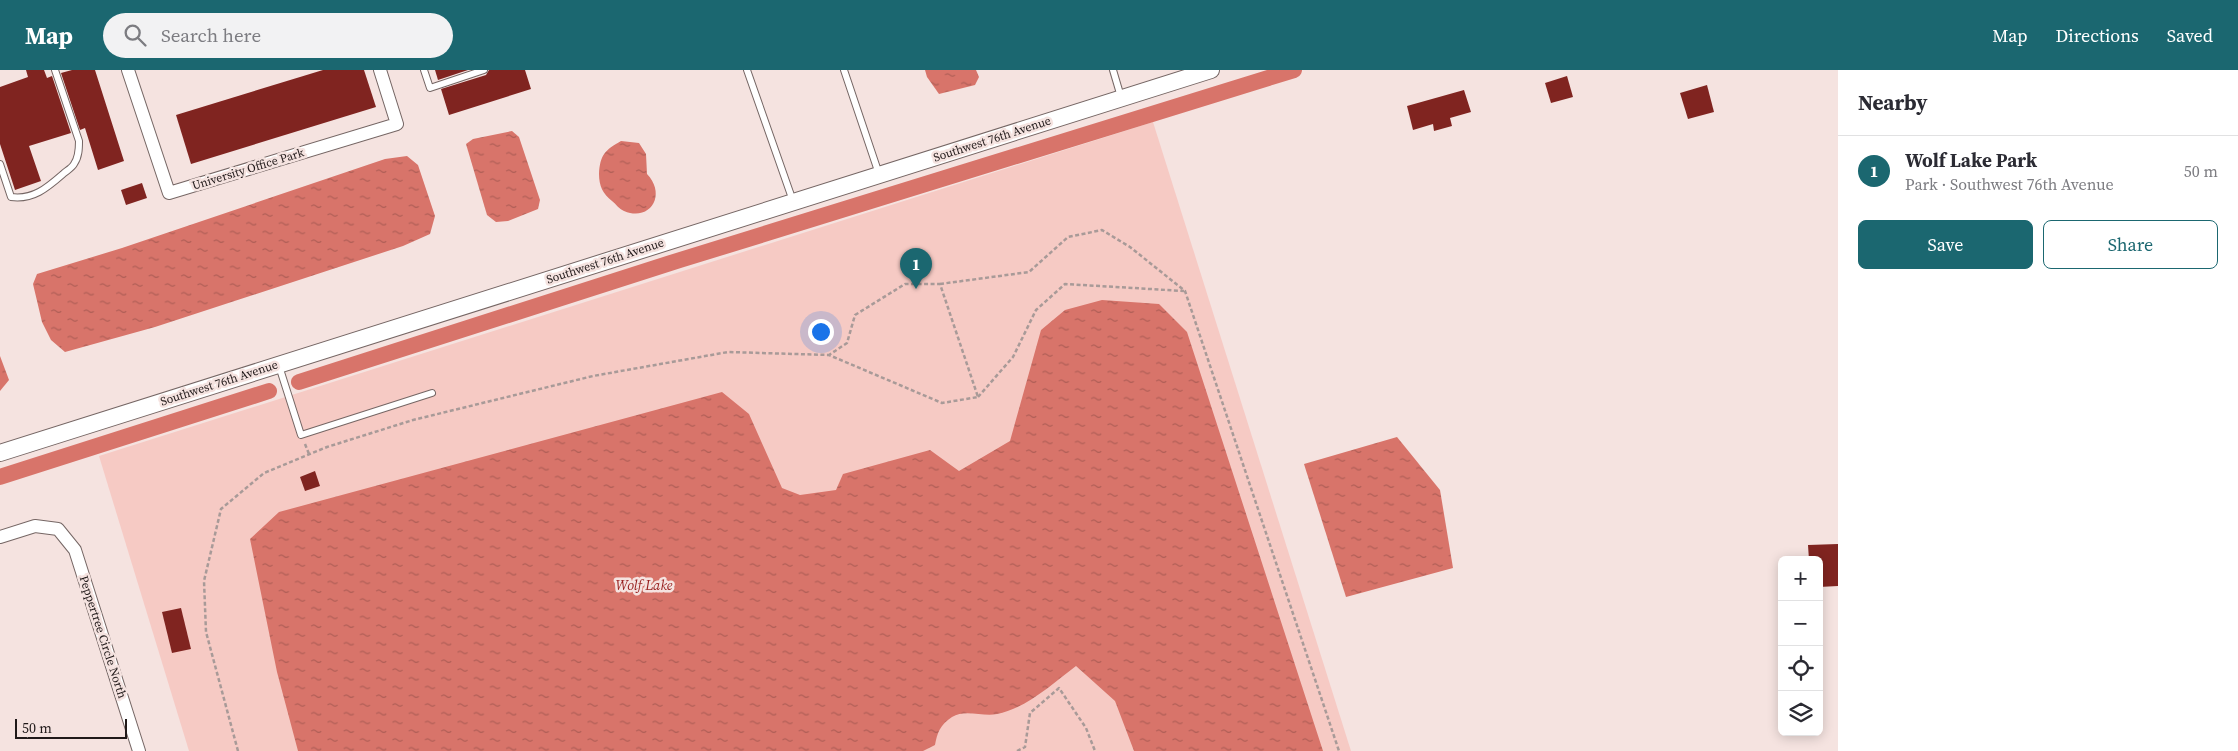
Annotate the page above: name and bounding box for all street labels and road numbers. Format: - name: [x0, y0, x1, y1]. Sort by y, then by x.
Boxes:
- street label: Southwest 76th Avenue: [931, 112, 1053, 166]
- street label: University Office Park: [190, 144, 306, 194]
- street label: Southwest 76th Avenue: [544, 234, 666, 288]
- street label: Southwest 76th Avenue: [158, 356, 280, 410]
- street label: Peppertree Circle North: [76, 574, 130, 700]

